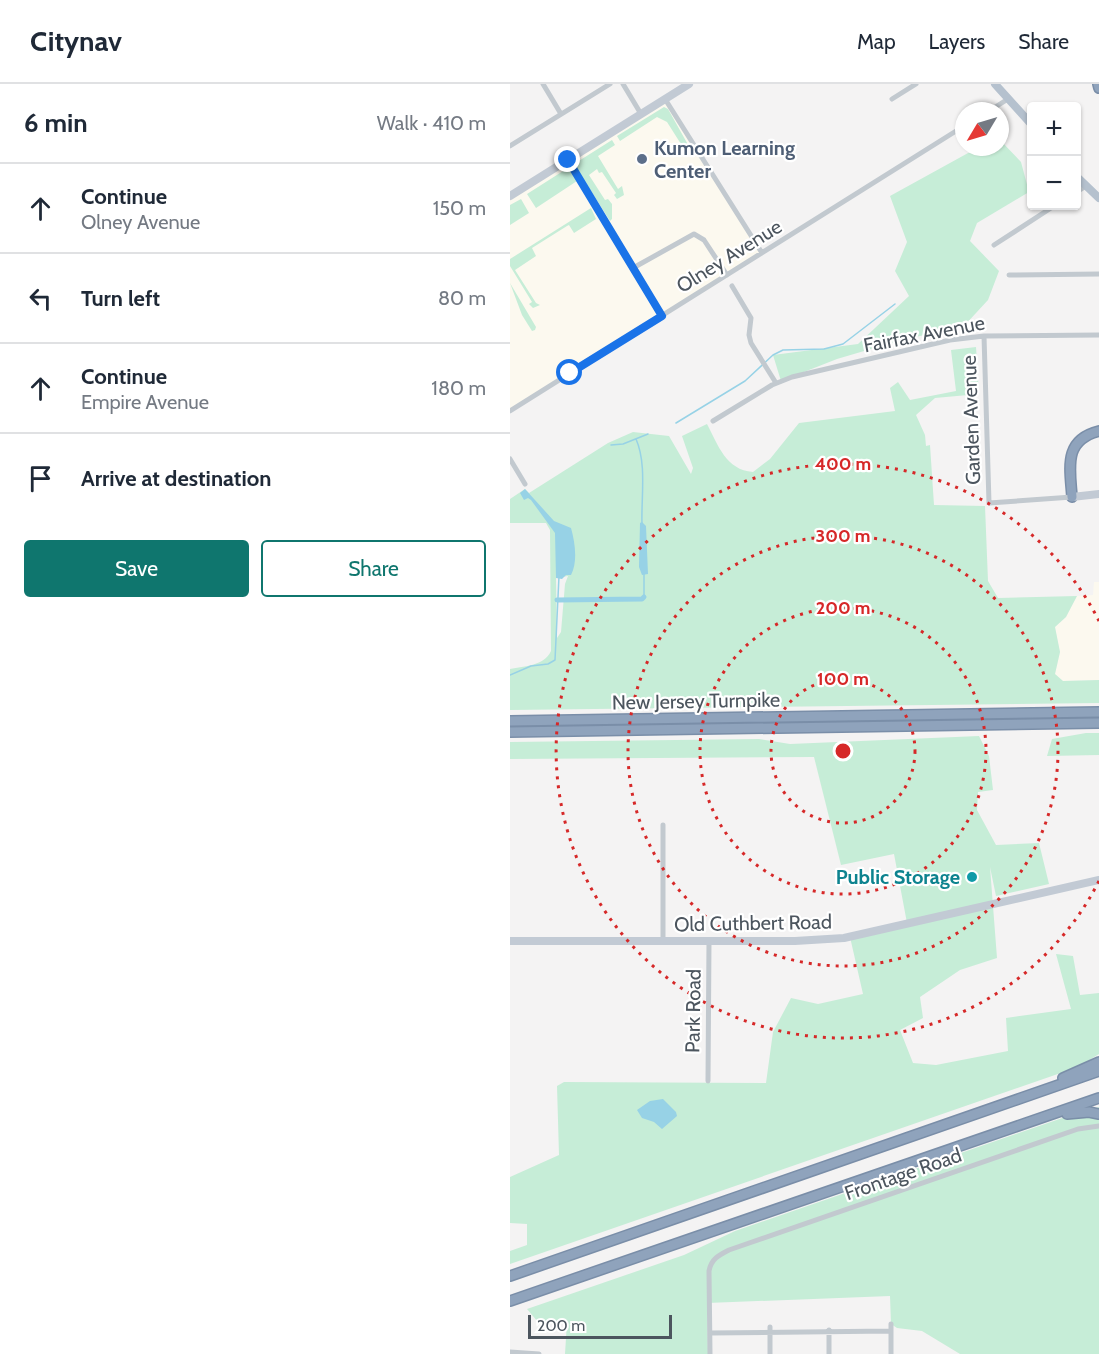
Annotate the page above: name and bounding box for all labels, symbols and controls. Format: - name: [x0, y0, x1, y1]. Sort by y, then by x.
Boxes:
- text: Citynav: [30, 24, 122, 58]
- text: Map: [857, 29, 896, 54]
- text: Layers: [929, 29, 985, 54]
- text: Share: [1018, 29, 1069, 54]
- north arrow: [955, 102, 1009, 156]
- map controls: [1027, 102, 1081, 210]
- button: +: [1027, 102, 1081, 156]
- text: 6 min: [24, 107, 88, 139]
- text: Walk · 410 m: [377, 111, 486, 135]
- place label: Kumon Learning Center: [654, 136, 795, 183]
- route end: [554, 146, 580, 172]
- marker: Kumon Learning Center: [635, 152, 649, 166]
- button: −: [1027, 156, 1081, 210]
- text: Continue: [81, 183, 167, 210]
- icon: ahead: [24, 192, 57, 225]
- text: 150 m: [433, 196, 486, 220]
- text: Olney Avenue: [81, 210, 200, 234]
- street label: Olney Avenue: [672, 214, 786, 298]
- icon: left: [24, 282, 57, 315]
- text: Turn left: [81, 285, 160, 312]
- text: 80 m: [438, 286, 486, 310]
- street label: Fairfax Avenue: [861, 310, 987, 358]
- street label: Garden Avenue: [957, 355, 985, 485]
- route start: [556, 359, 582, 385]
- text: Continue: [81, 363, 167, 390]
- icon: ahead: [24, 372, 57, 405]
- text: 180 m: [431, 376, 486, 400]
- text: Empire Avenue: [81, 390, 209, 414]
- text: 400 m: [815, 453, 871, 475]
- icon: arrive: [24, 462, 57, 495]
- text: Arrive at destination: [81, 465, 271, 492]
- text: 300 m: [816, 525, 870, 547]
- button: Save: [24, 540, 249, 597]
- button: Share: [261, 540, 486, 597]
- text: 200 m: [816, 597, 870, 619]
- text: 100 m: [817, 668, 869, 690]
- street label: New Jersey Turnpike: [612, 688, 780, 714]
- centre of rings: [833, 741, 853, 761]
- place label: Public Storage: [836, 865, 960, 889]
- marker: Public Storage: [965, 870, 979, 884]
- street label: Old Cuthbert Road: [674, 910, 832, 936]
- street label: Park Road: [680, 969, 706, 1053]
- street label: Frontage Road: [841, 1143, 965, 1205]
- scale bar: [528, 1312, 672, 1340]
- text: 200 m: [537, 1316, 585, 1335]

